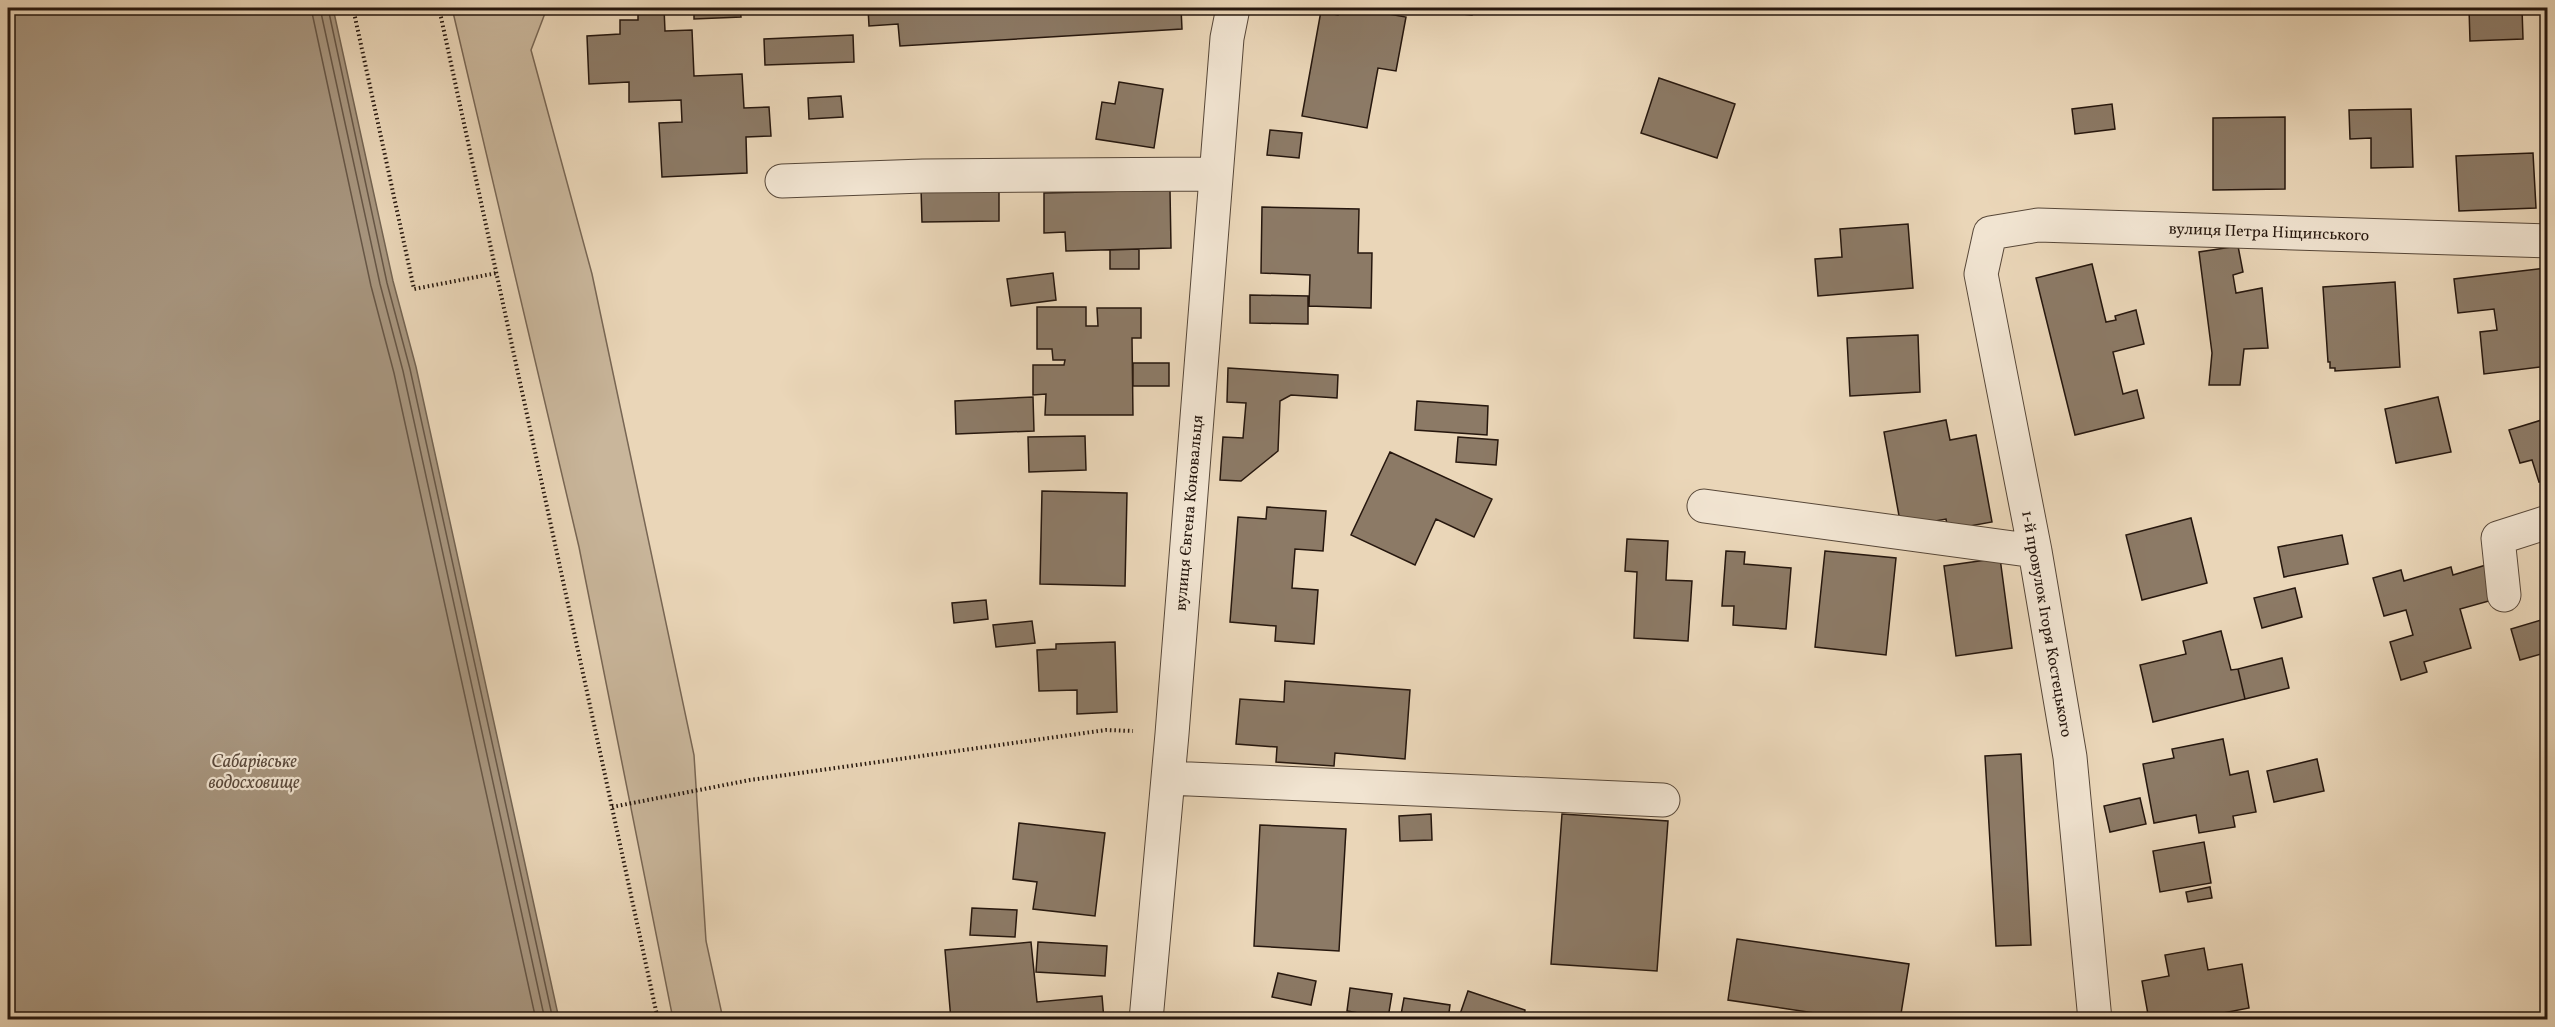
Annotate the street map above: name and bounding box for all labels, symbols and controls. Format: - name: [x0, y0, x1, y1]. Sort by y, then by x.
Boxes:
- street label: вулиця Петра Ніщинського: [2168, 219, 2370, 247]
- street label: вулиця Євгена Коновальця: [1170, 414, 1210, 612]
- street label: 1-й провулок Ігоря Костецького: [2015, 509, 2077, 739]
- water label: Сабарівське водосховище: [208, 750, 300, 796]

